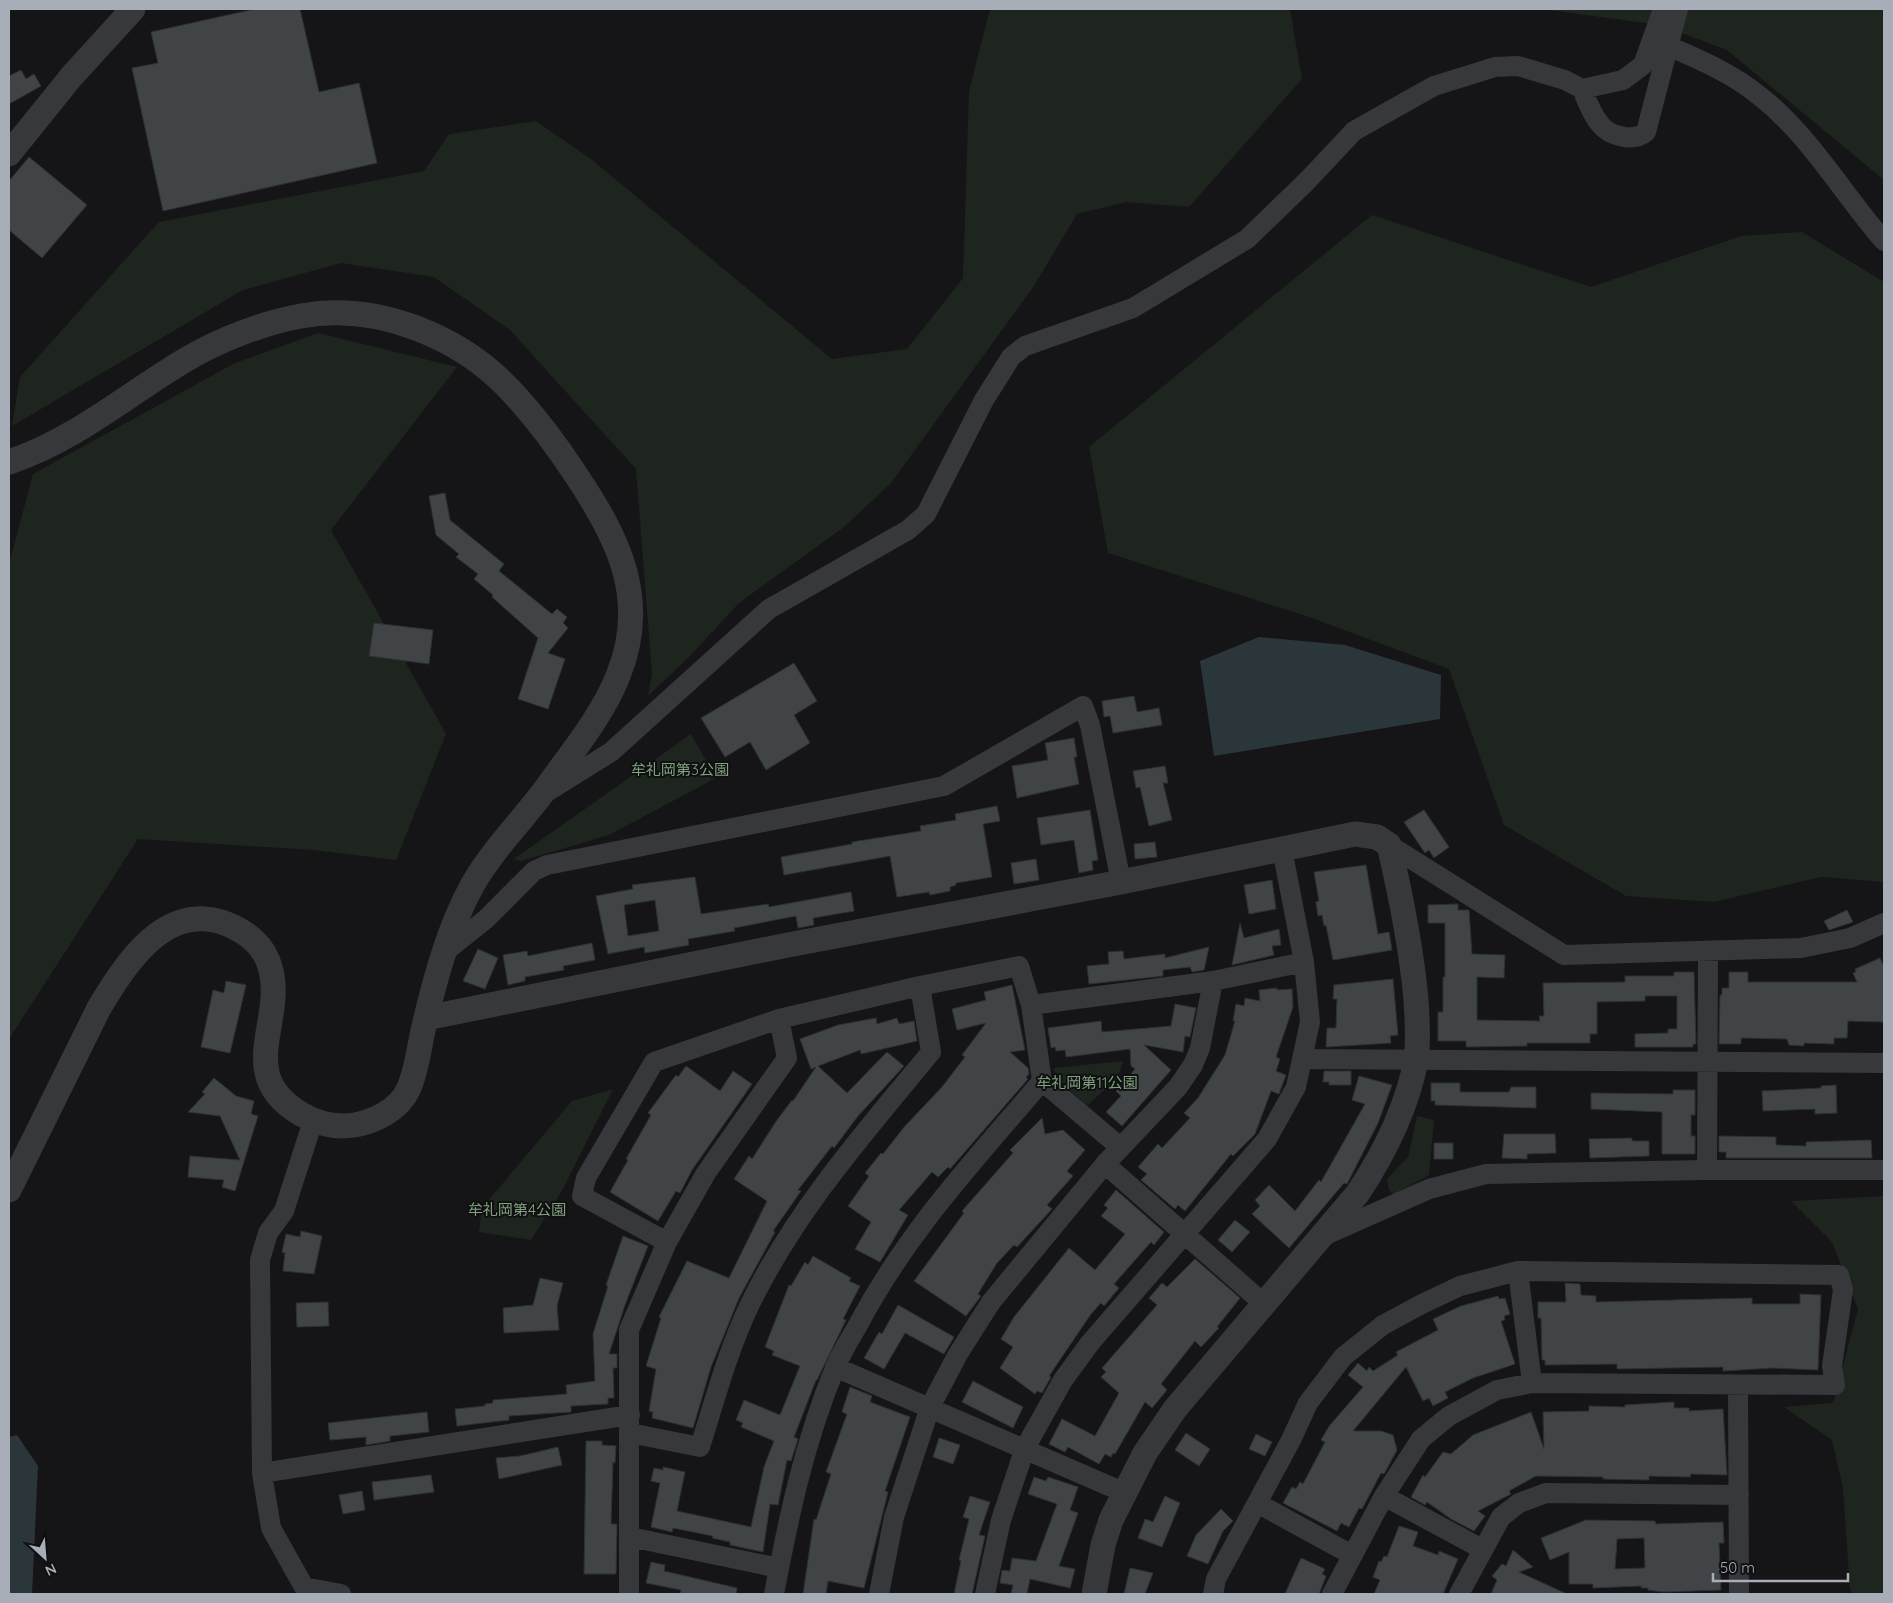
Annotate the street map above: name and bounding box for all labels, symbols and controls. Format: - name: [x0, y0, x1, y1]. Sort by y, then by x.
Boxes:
- park label: 牟礼岡第3公園: [631, 760, 729, 779]
- park label: 牟礼岡第11公園: [1036, 1073, 1138, 1092]
- park label: 牟礼岡第4公園: [468, 1200, 566, 1219]
- north arrow: [20, 1533, 70, 1583]
- scale bar: [1713, 1550, 1848, 1582]
- text: 50 m: [1720, 1558, 1755, 1577]
- text: N: [42, 1559, 59, 1580]

